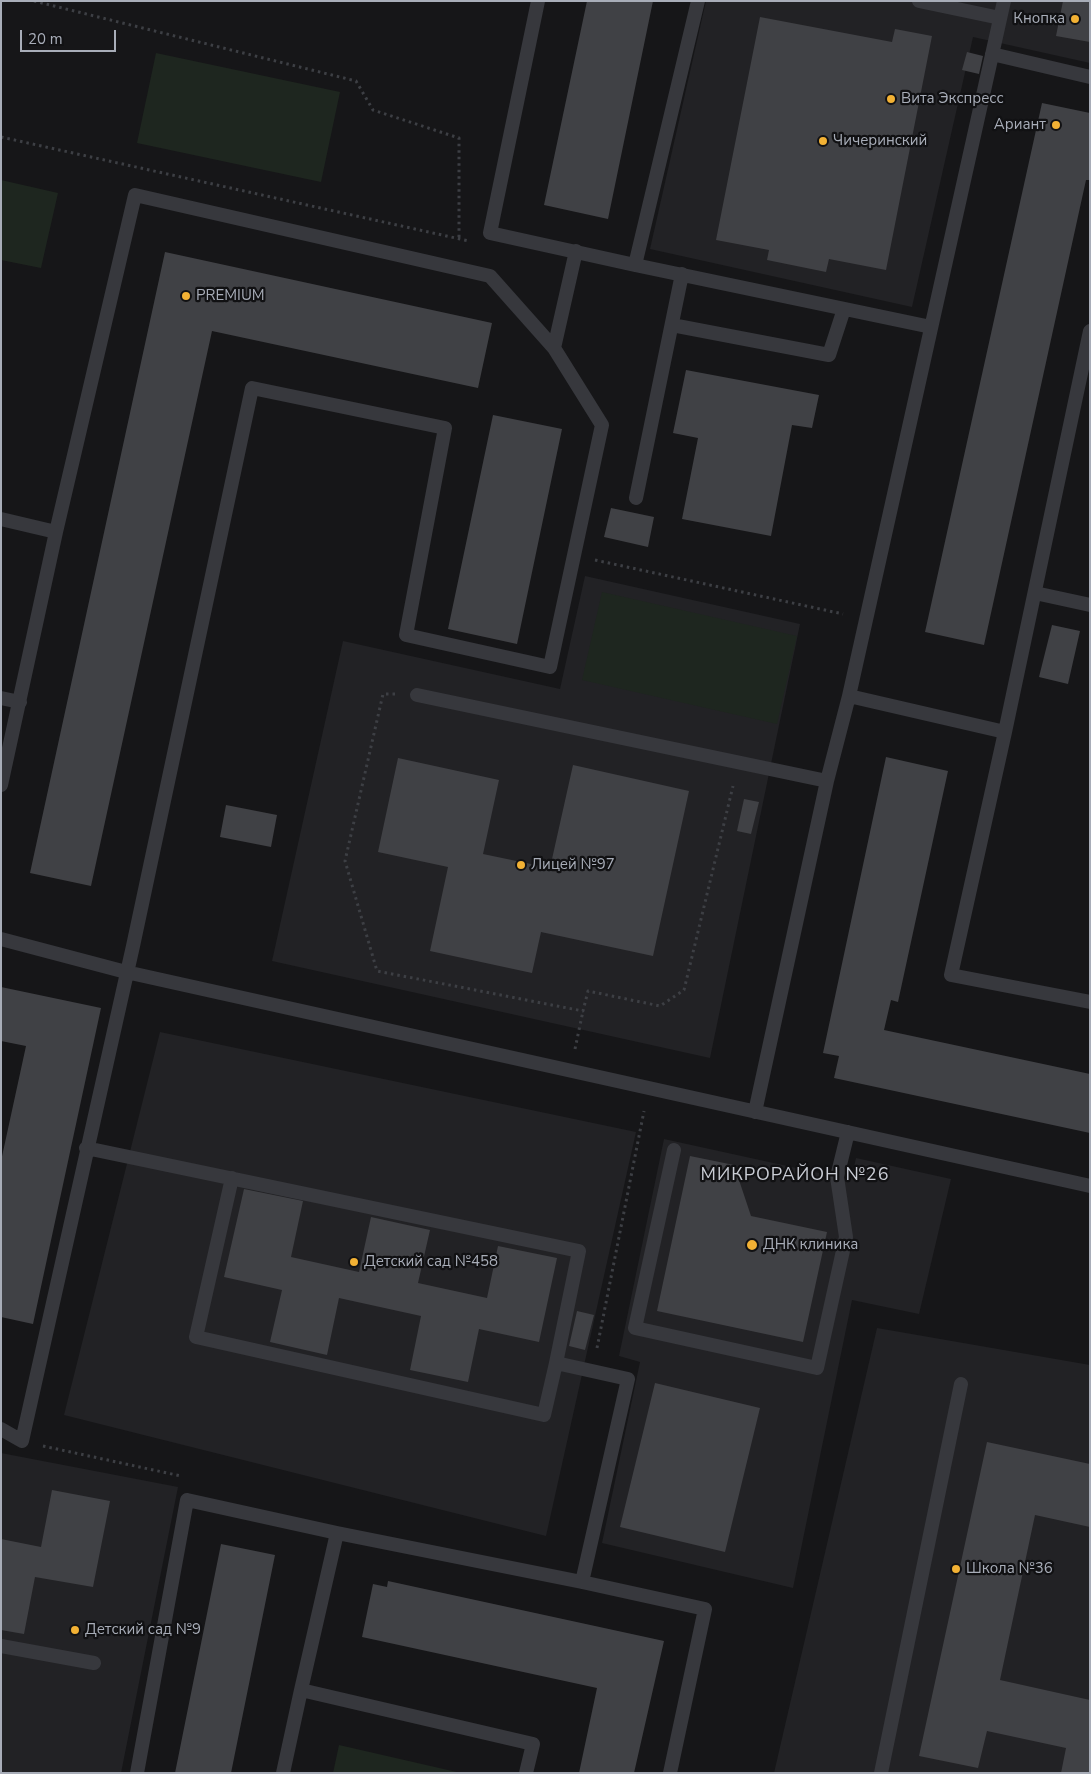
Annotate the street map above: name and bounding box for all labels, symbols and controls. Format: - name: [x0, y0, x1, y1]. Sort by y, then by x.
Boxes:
- place label: Кнопка: [1013, 10, 1065, 28]
- marker: Кнопка: [1069, 13, 1081, 25]
- scale bar: [22, 20, 119, 52]
- text: 20 m: [28, 29, 63, 49]
- place label: Вита Экспресс: [901, 90, 1004, 108]
- marker: Вита Экспресс: [885, 93, 897, 105]
- place label: Ариант: [994, 116, 1046, 134]
- marker: Ариант: [1050, 119, 1062, 131]
- place label: Чичеринский: [833, 132, 927, 150]
- marker: Чичеринский: [817, 135, 829, 147]
- place label: PREMIUM: [196, 287, 265, 305]
- marker: PREMIUM: [180, 290, 192, 302]
- place label: Лицей №97: [531, 856, 615, 874]
- marker: Лицей №97: [515, 859, 527, 871]
- district label: МИКРОРАЙОН №26: [699, 1165, 891, 1187]
- place label: ДНК клиника: [763, 1236, 858, 1254]
- marker: ДНК клиника: [745, 1238, 759, 1252]
- place label: Детский сад №458: [364, 1253, 498, 1271]
- marker: Детский сад №458: [348, 1256, 360, 1268]
- place label: Школа №36: [966, 1560, 1053, 1578]
- marker: Школа №36: [950, 1563, 962, 1575]
- place label: Детский сад №9: [85, 1621, 201, 1639]
- marker: Детский сад №9: [69, 1624, 81, 1636]

